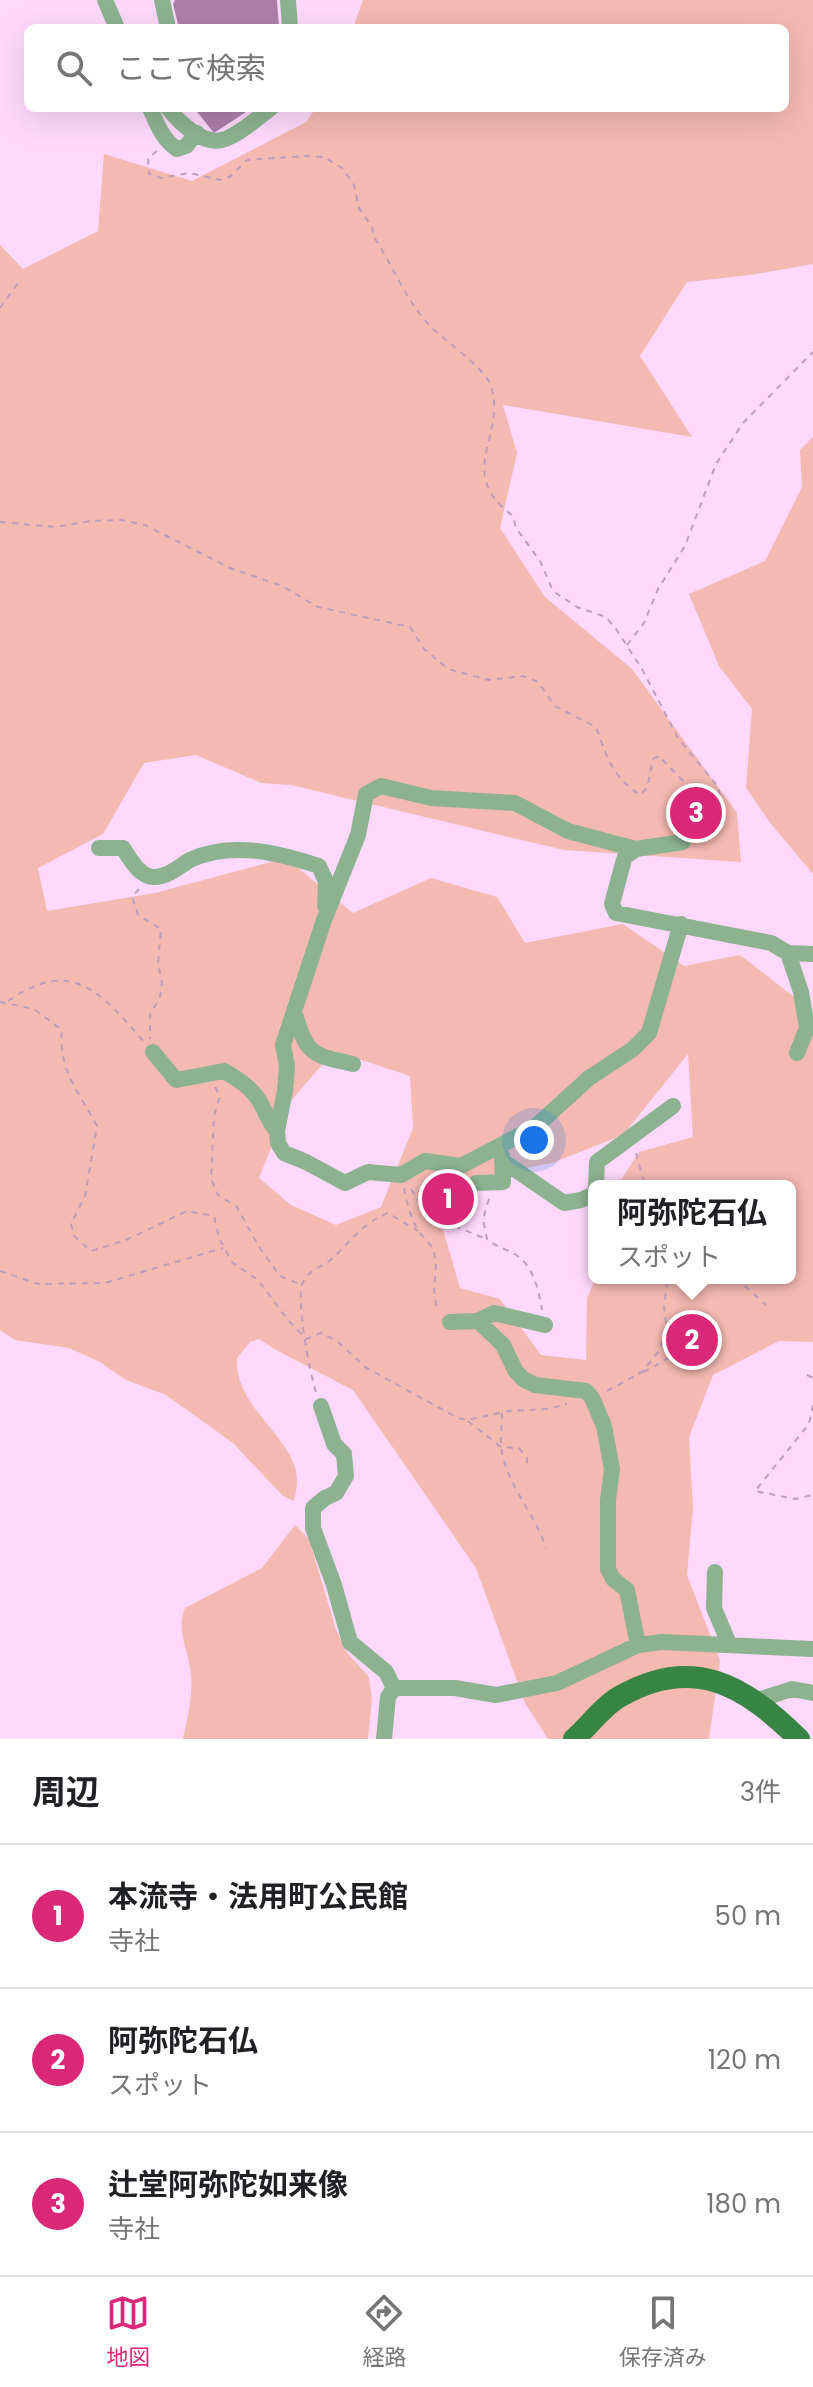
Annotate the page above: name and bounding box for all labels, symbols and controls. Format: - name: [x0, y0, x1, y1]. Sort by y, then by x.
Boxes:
- search box: [24, 24, 789, 112]
- icon: search: [52, 46, 96, 90]
- text: ここで検索: [116, 47, 266, 90]
- pin: 3: [670, 783, 722, 843]
- your location: [514, 1120, 554, 1160]
- pin: 1: [422, 1169, 474, 1229]
- popup: [588, 1180, 796, 1284]
- text: 阿弥陀石仏: [617, 1191, 767, 1234]
- text: スポット: [617, 1239, 721, 1275]
- pin: 2: [666, 1310, 718, 1370]
- text: 周辺: [32, 1768, 100, 1816]
- text: 3件: [740, 1774, 781, 1810]
- text: 本流寺・法用町公民館: [108, 1875, 408, 1918]
- text: 1: [53, 1898, 63, 1934]
- text: 50 m: [715, 1898, 781, 1934]
- text: 寺社: [108, 1923, 160, 1959]
- text: 阿弥陀石仏: [108, 2019, 258, 2062]
- text: 2: [51, 2042, 65, 2078]
- text: 120 m: [708, 2042, 781, 2078]
- text: スポット: [108, 2067, 212, 2103]
- text: 辻堂阿弥陀如来像: [108, 2163, 348, 2206]
- text: 3: [50, 2186, 66, 2222]
- text: 180 m: [706, 2186, 781, 2222]
- text: 寺社: [108, 2211, 160, 2247]
- tab: 地図: [106, 2291, 150, 2374]
- tab: 経路: [362, 2291, 407, 2374]
- tab: 保存済み: [619, 2291, 707, 2374]

